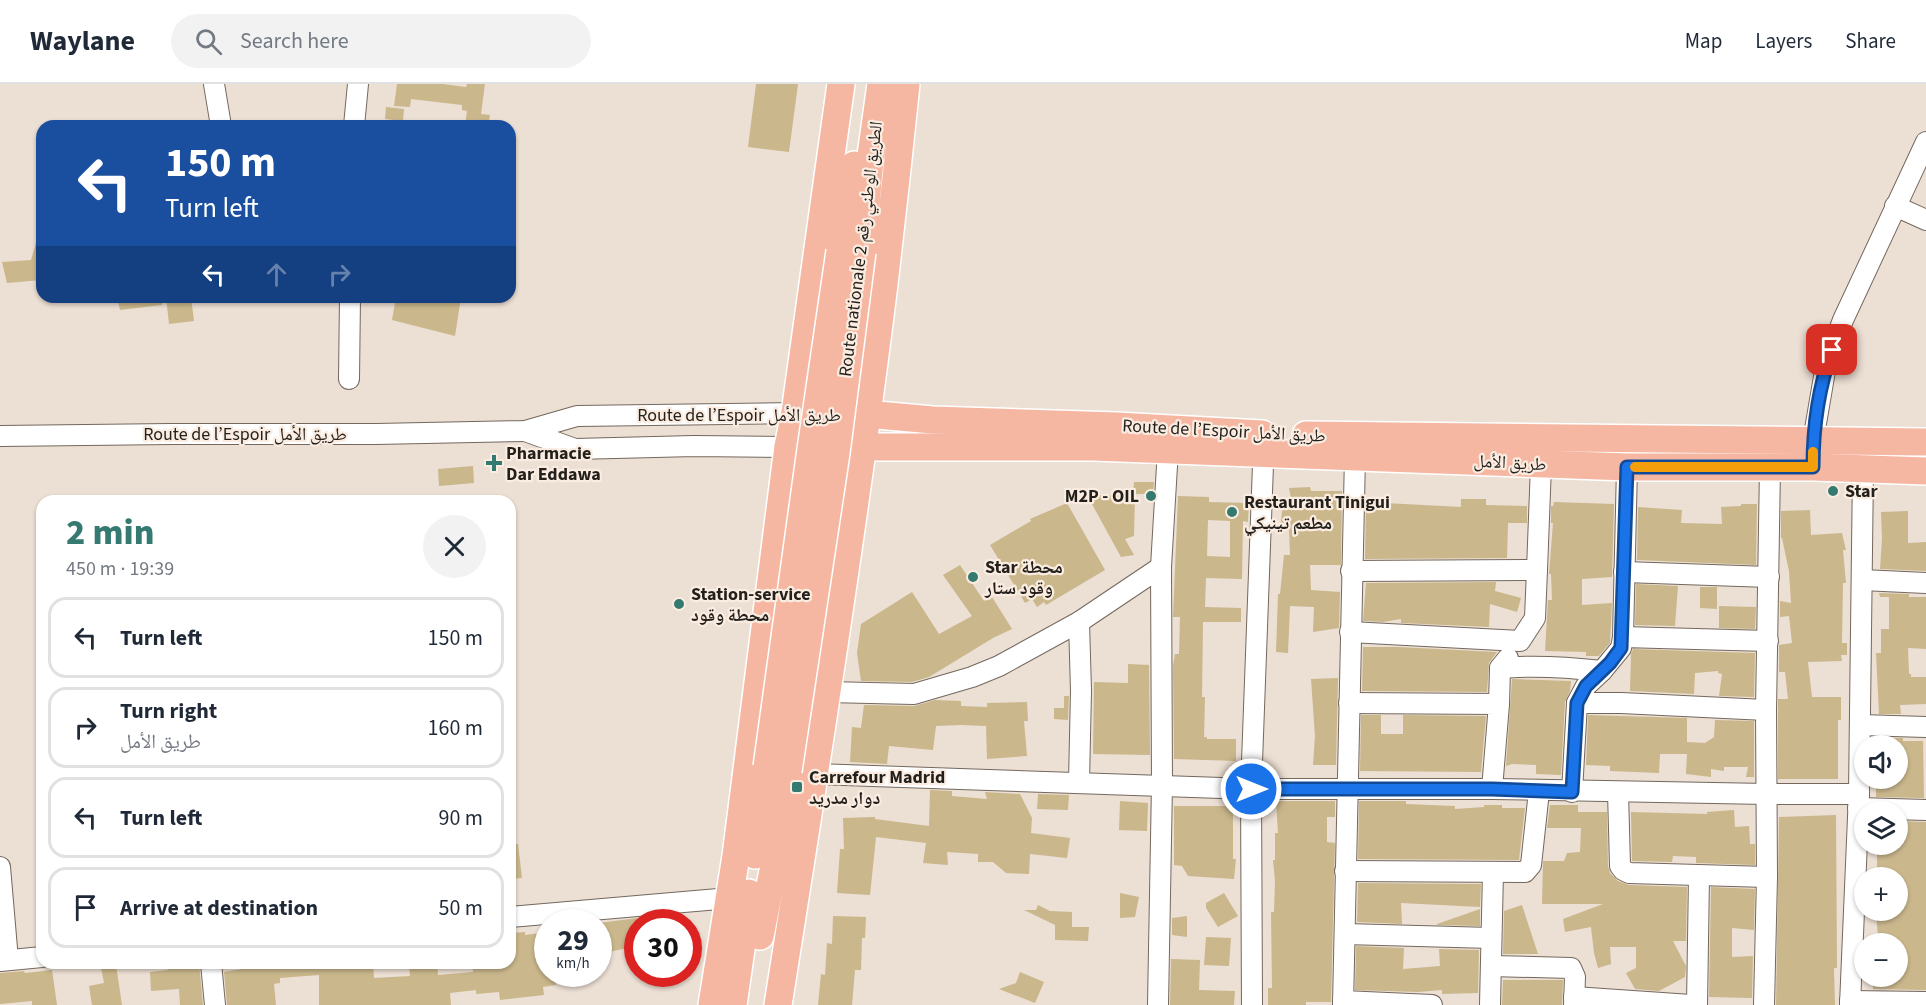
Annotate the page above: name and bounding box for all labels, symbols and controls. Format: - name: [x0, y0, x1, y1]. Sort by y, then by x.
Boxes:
- search box: [171, 14, 591, 68]
- text: Waylane: [30, 21, 135, 61]
- icon: search: [192, 25, 225, 58]
- text: Search here: [240, 25, 349, 57]
- text: Map: [1685, 26, 1722, 56]
- text: Layers: [1755, 26, 1812, 56]
- text: Share: [1845, 26, 1896, 56]
- street label: Route nationale الطريق الوطني رقم 2: [833, 120, 891, 378]
- text: 150 m: [165, 133, 276, 193]
- icon: left: [66, 144, 144, 222]
- text: Turn left: [165, 189, 259, 228]
- icon: left: [197, 258, 230, 291]
- icon: ahead: [260, 258, 293, 291]
- icon: right: [323, 258, 356, 291]
- pin: [1806, 324, 1857, 375]
- icon: arrive: [1815, 333, 1848, 366]
- street label: Route de l’Espoir طريق الأمل: [637, 403, 841, 428]
- street label: Route de l’Espoir طريق الأمل: [1122, 413, 1326, 449]
- street label: Route de l’Espoir طريق الأمل: [143, 422, 347, 447]
- place label: Pharmacie Dar Eddawa: [506, 441, 601, 487]
- street label: طريق الأمل: [1473, 449, 1547, 477]
- marker: Pharmacie Dar Eddawa: [487, 456, 501, 470]
- place label: Star: [1845, 479, 1879, 504]
- place label: M2P - OIL: [1065, 484, 1139, 509]
- marker: Star: [1826, 484, 1840, 498]
- marker: M2P - OIL: [1144, 489, 1158, 503]
- place label: Restaurant Tinigui مطعم تينيكي: [1244, 490, 1390, 537]
- marker: Restaurant Tinigui مطعم تينيكي: [1225, 505, 1239, 519]
- text: 2 min: [66, 507, 154, 558]
- button: close: [423, 515, 486, 578]
- text: 450 m · 19:39: [66, 555, 174, 583]
- place label: Star محطة وقود ستار: [984, 555, 1063, 601]
- marker: Star محطة وقود ستار: [966, 570, 980, 584]
- place label: Station-service محطة وقود: [691, 582, 811, 628]
- marker: Station-service محطة وقود: [672, 597, 686, 611]
- icon: left: [69, 621, 102, 654]
- text: Turn left: [120, 622, 202, 654]
- text: 150 m: [428, 622, 483, 654]
- text: Turn right: [120, 695, 217, 727]
- icon: right: [69, 711, 102, 744]
- text: 160 m: [428, 712, 483, 744]
- text: طريق الأمل: [120, 728, 201, 756]
- map controls: [1854, 735, 1908, 987]
- button: sound: [1854, 735, 1908, 789]
- position arrow: [1219, 757, 1283, 821]
- place label: Carrefour Madrid دوار مدريد: [809, 765, 945, 811]
- marker: Carrefour Madrid دوار مدريد: [790, 780, 804, 794]
- icon: left: [69, 801, 102, 834]
- button: layers: [1854, 801, 1908, 855]
- text: Turn left: [120, 802, 202, 834]
- text: 90 m: [438, 802, 483, 834]
- button: +: [1854, 867, 1908, 921]
- icon: arrive: [69, 891, 102, 924]
- text: Arrive at destination: [120, 892, 318, 924]
- text: 50 m: [438, 892, 483, 924]
- speed limit sign: 30: [624, 909, 702, 987]
- text: 29: [557, 919, 589, 962]
- button: −: [1854, 933, 1908, 987]
- text: km/h: [556, 953, 590, 974]

